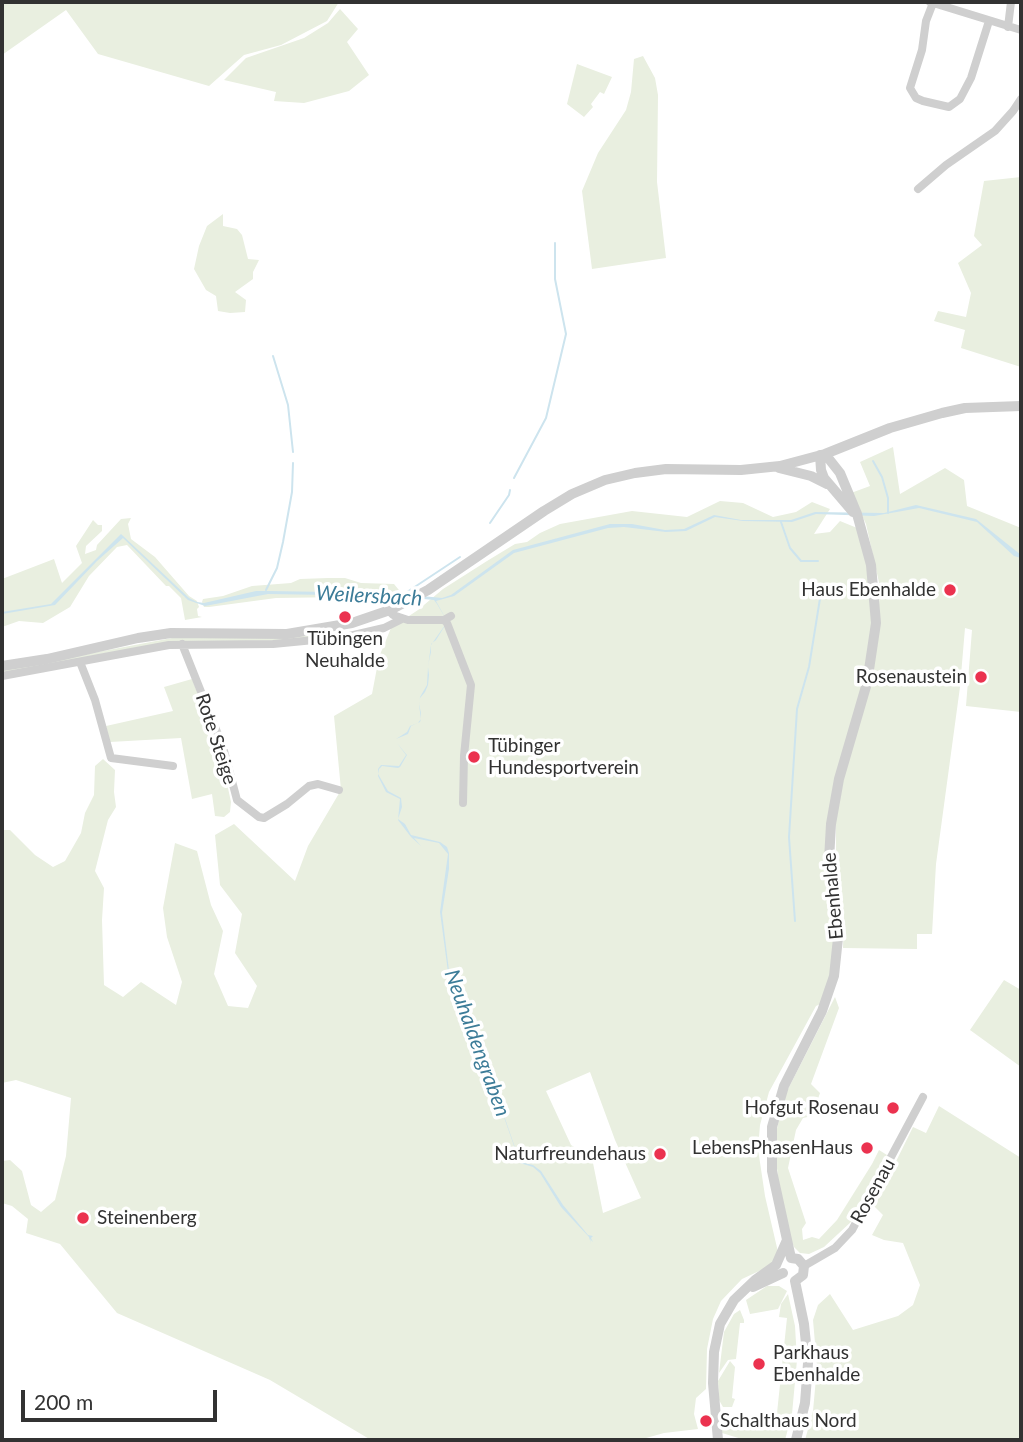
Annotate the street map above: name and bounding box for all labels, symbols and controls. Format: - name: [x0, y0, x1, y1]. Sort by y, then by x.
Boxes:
- place label: Haus Ebenhalde: [801, 579, 936, 601]
- water label: Weilersbach: [315, 581, 423, 611]
- marker: Haus Ebenhalde: [942, 582, 958, 598]
- marker: Tübingen Neuhalde: [337, 609, 353, 625]
- place label: Tübingen Neuhalde: [305, 628, 385, 672]
- place label: Rosenaustein: [856, 666, 967, 688]
- marker: Rosenaustein: [973, 669, 989, 685]
- street label: Rote Steige: [191, 691, 241, 787]
- place label: Tübinger Hundesportverein: [488, 735, 639, 779]
- marker: Tübinger Hundesportverein: [466, 749, 482, 765]
- street label: Ebenhalde: [818, 851, 848, 941]
- water label: Neuhaldengraben: [439, 966, 515, 1120]
- place label: Hofgut Rosenau: [745, 1097, 879, 1119]
- marker: Hofgut Rosenau: [885, 1100, 901, 1116]
- place label: LebensPhasenHaus: [692, 1137, 853, 1159]
- marker: LebensPhasenHaus: [859, 1140, 875, 1156]
- place label: Naturfreundehaus: [494, 1143, 646, 1165]
- marker: Naturfreundehaus: [652, 1146, 668, 1162]
- street label: Rosenau: [846, 1154, 900, 1228]
- place label: Steinenberg: [97, 1207, 197, 1229]
- marker: Steinenberg: [75, 1210, 91, 1226]
- place label: Parkhaus Ebenhalde: [773, 1342, 860, 1386]
- marker: Parkhaus Ebenhalde: [751, 1356, 767, 1372]
- scale bar: [24, 1376, 220, 1420]
- text: 200 m: [34, 1389, 93, 1414]
- place label: Schalthaus Nord: [720, 1410, 857, 1432]
- marker: Schalthaus Nord: [698, 1413, 714, 1429]

